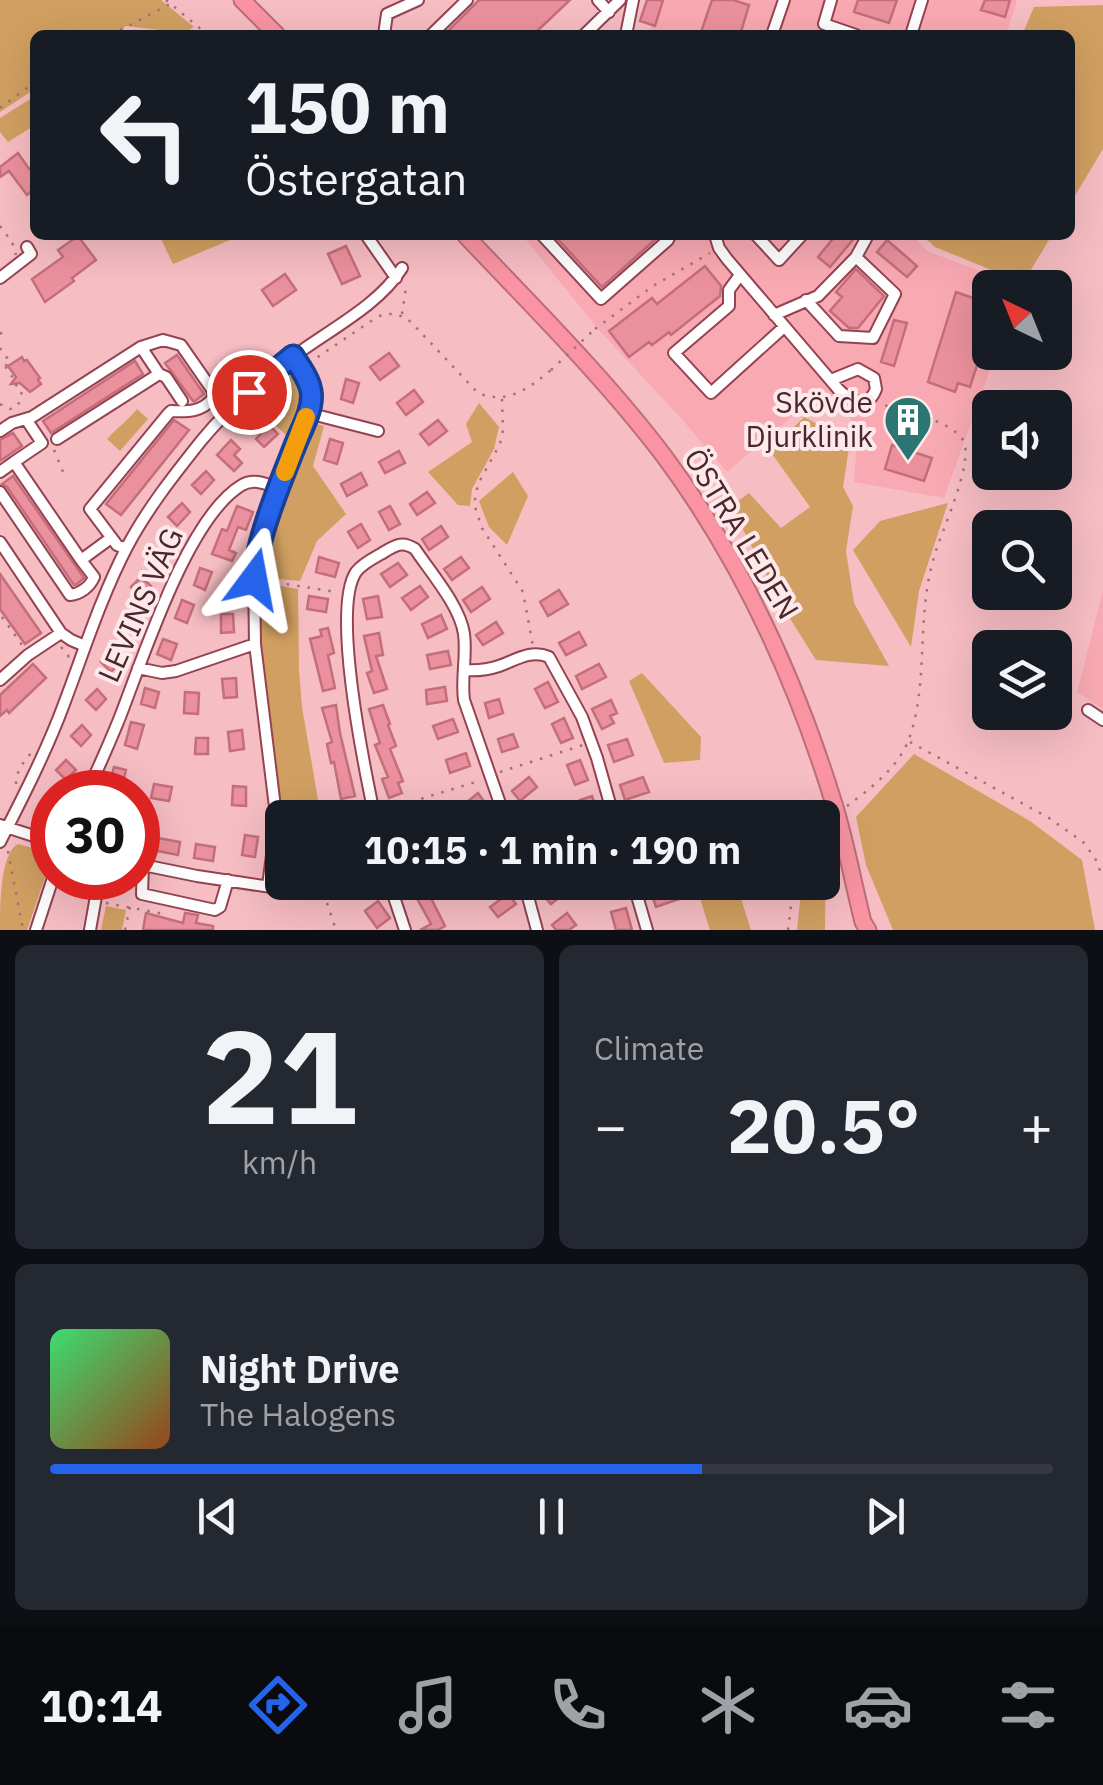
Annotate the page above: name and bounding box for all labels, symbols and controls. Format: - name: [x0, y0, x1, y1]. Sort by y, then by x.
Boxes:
- text: 150 m: [245, 61, 450, 152]
- icon: left: [80, 70, 210, 200]
- text: Östergatan: [245, 149, 467, 207]
- north arrow: [972, 270, 1072, 370]
- map controls: [972, 270, 1072, 730]
- pin: [207, 350, 292, 435]
- icon: arrive: [222, 365, 277, 420]
- place label: Skövde Djurklinik: [746, 382, 873, 455]
- button: sound: [972, 390, 1072, 490]
- building icon: Skövde Djurklinik: [882, 394, 934, 462]
- street label: ÖSTRA LEDEN: [676, 441, 809, 626]
- button: search: [972, 510, 1072, 610]
- street label: LEVINS VÄG: [88, 521, 191, 688]
- position arrow: [202, 527, 306, 631]
- button: layers: [972, 630, 1072, 730]
- speed limit sign: 30: [30, 770, 160, 900]
- text: 10:15 · 1 min · 190 m: [364, 825, 741, 874]
- text: 21: [201, 991, 358, 1160]
- text: Climate: [594, 1027, 704, 1069]
- text: 20.5°: [727, 1076, 920, 1174]
- text: −: [594, 1090, 627, 1161]
- text: +: [1020, 1090, 1053, 1161]
- text: km/h: [242, 1141, 317, 1183]
- text: Night Drive: [200, 1344, 400, 1393]
- text: The Halogens: [200, 1393, 396, 1435]
- icon: previous: [190, 1489, 245, 1544]
- icon: pause: [524, 1489, 579, 1544]
- icon: next: [858, 1489, 913, 1544]
- icon: directions: [243, 1670, 313, 1740]
- icon: music: [393, 1670, 463, 1740]
- icon: phone: [543, 1670, 613, 1740]
- icon: climate: [693, 1670, 763, 1740]
- icon: car: [843, 1670, 913, 1740]
- icon: filters: [993, 1670, 1063, 1740]
- text: 10:14: [40, 1676, 163, 1734]

